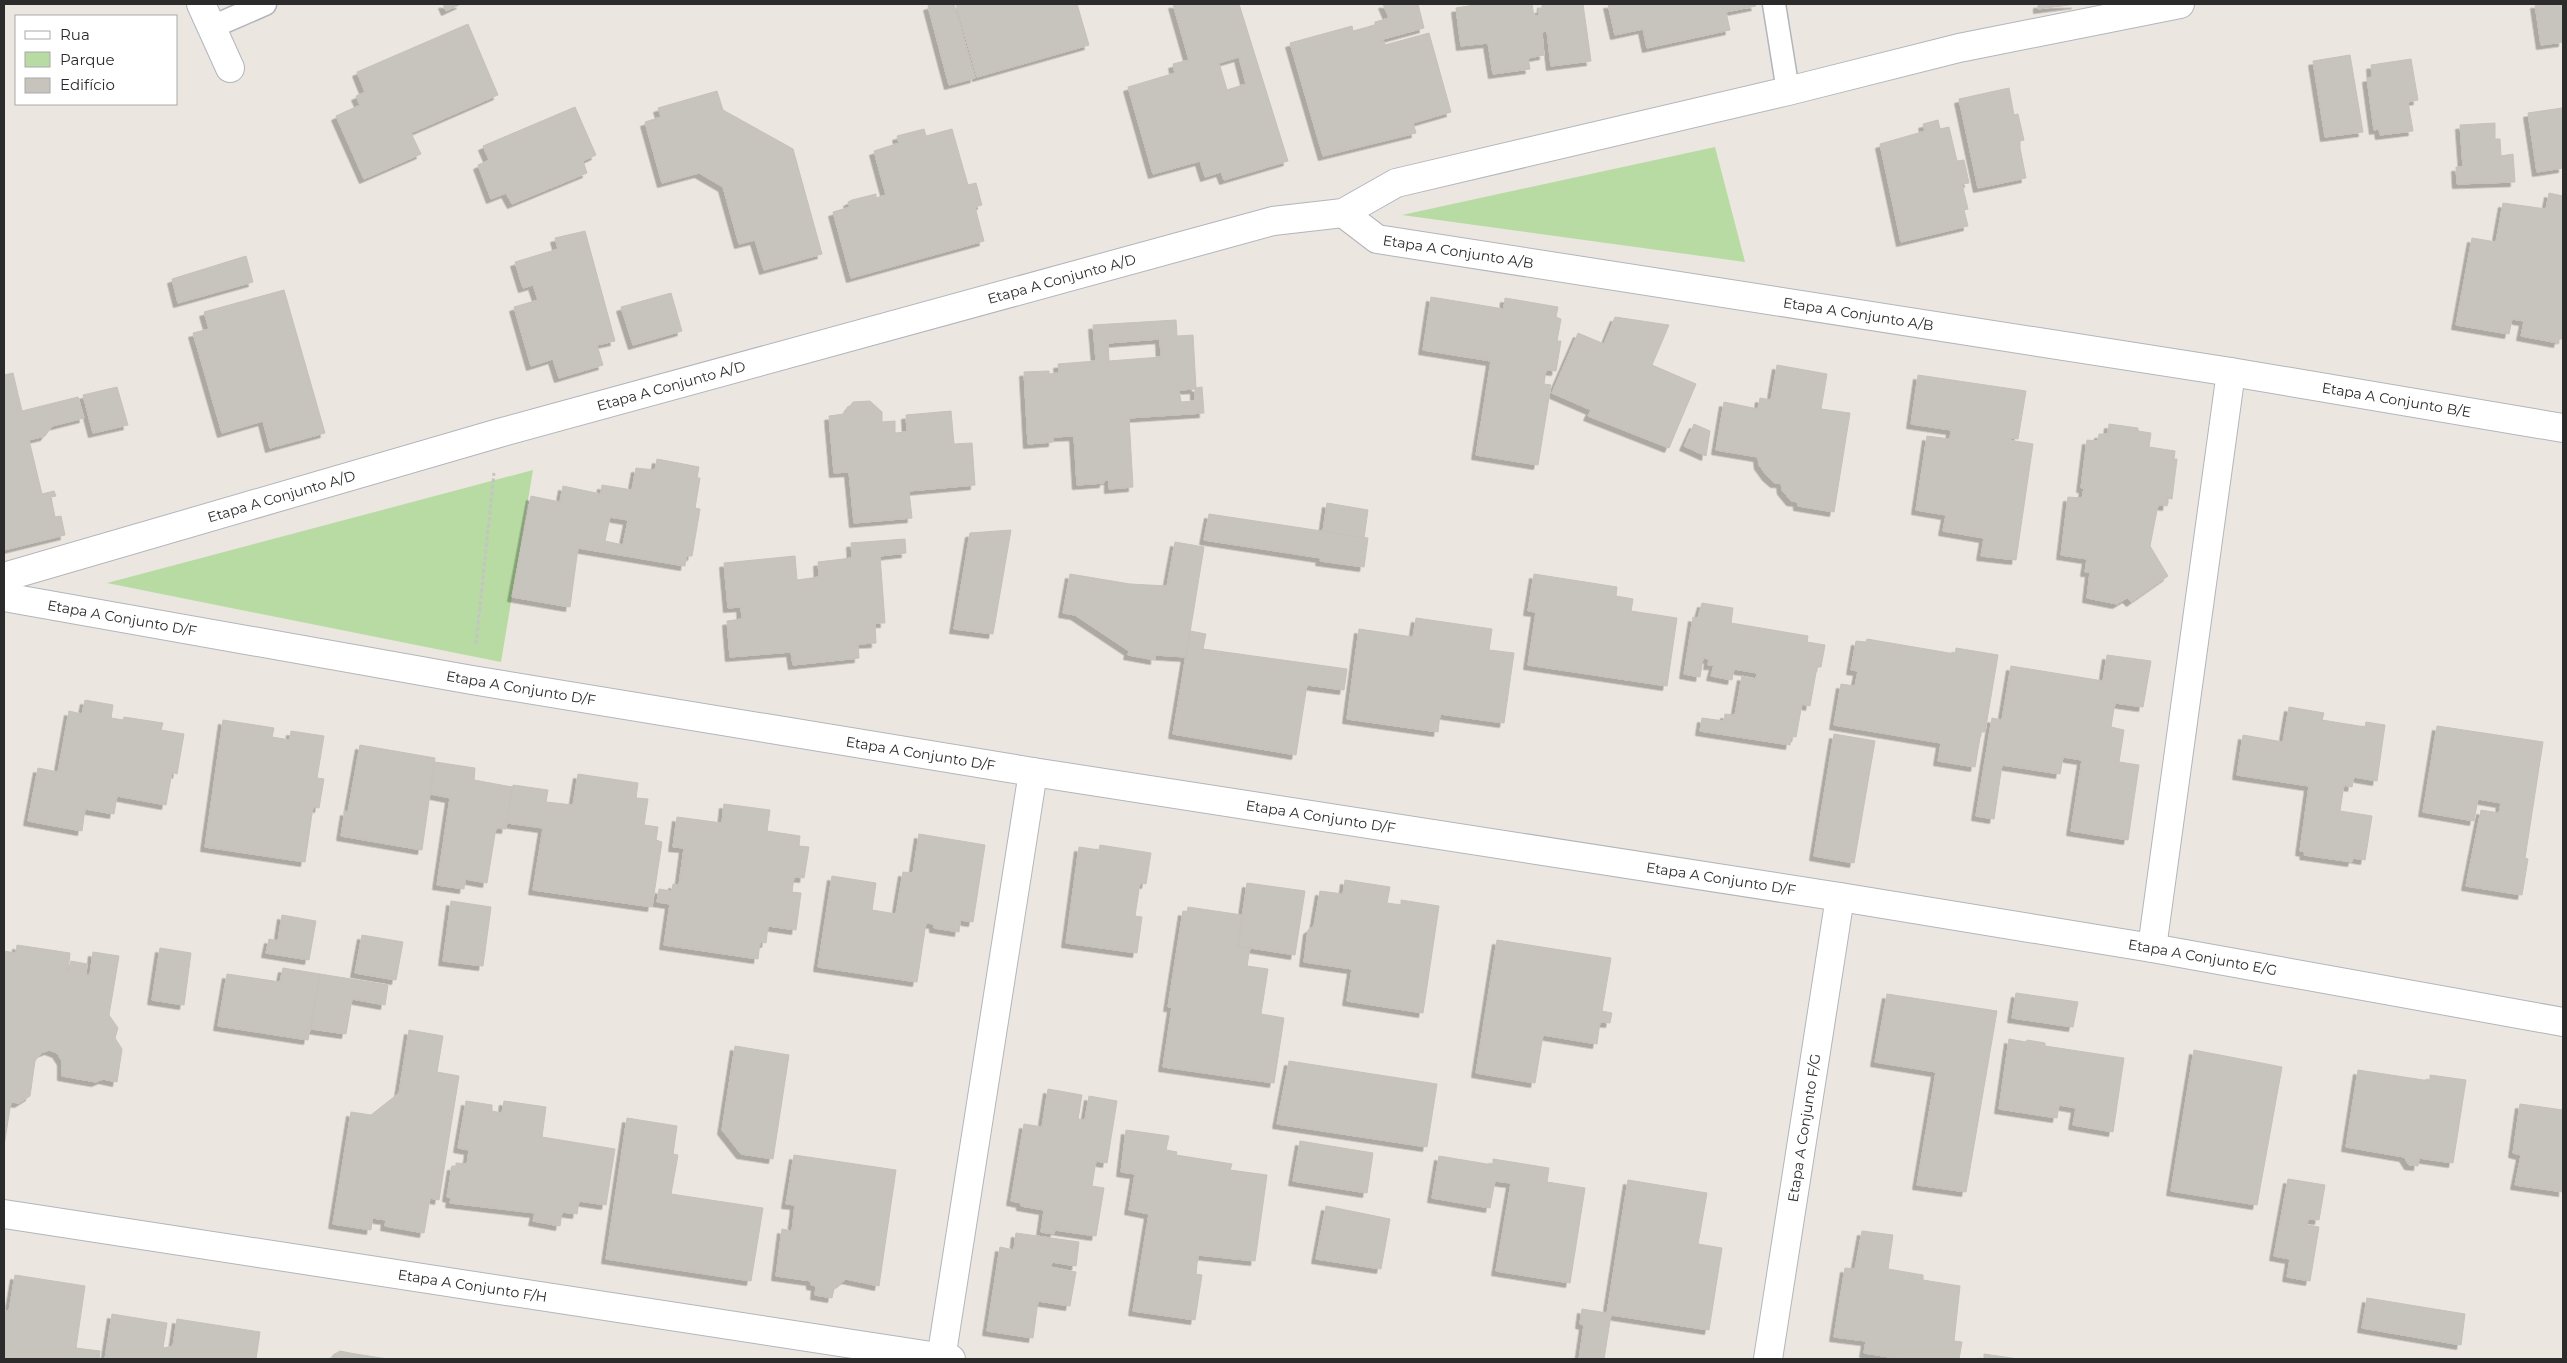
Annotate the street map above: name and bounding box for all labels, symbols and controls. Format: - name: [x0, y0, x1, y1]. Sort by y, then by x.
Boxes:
- legend: [15, 15, 178, 105]
- text: Rua: [60, 25, 90, 44]
- text: Parque: [60, 50, 115, 69]
- text: Edifício: [60, 75, 115, 94]
- street label: Etapa A Conjunto A/B: [1382, 231, 1535, 272]
- street label: Etapa A Conjunto A/D: [986, 250, 1138, 308]
- street label: Etapa A Conjunto A/B: [1782, 293, 1935, 335]
- street label: Etapa A Conjunto A/D: [595, 357, 747, 415]
- street label: Etapa A Conjunto B/E: [2321, 378, 2473, 421]
- street label: Etapa A Conjunto A/D: [205, 466, 358, 526]
- street label: Etapa A Conjunto D/F: [46, 596, 198, 640]
- street label: Etapa A Conjunto D/F: [445, 667, 597, 709]
- street label: Etapa A Conjunto D/F: [845, 732, 997, 775]
- street label: Etapa A Conjunto D/F: [1245, 796, 1397, 837]
- street label: Etapa A Conjunto D/F: [1645, 858, 1797, 899]
- street label: Etapa A Conjunto E/G: [2127, 935, 2279, 979]
- street label: Etapa A Conjunto F/G: [1784, 1052, 1824, 1203]
- street label: Etapa A Conjunto F/H: [397, 1265, 548, 1306]

